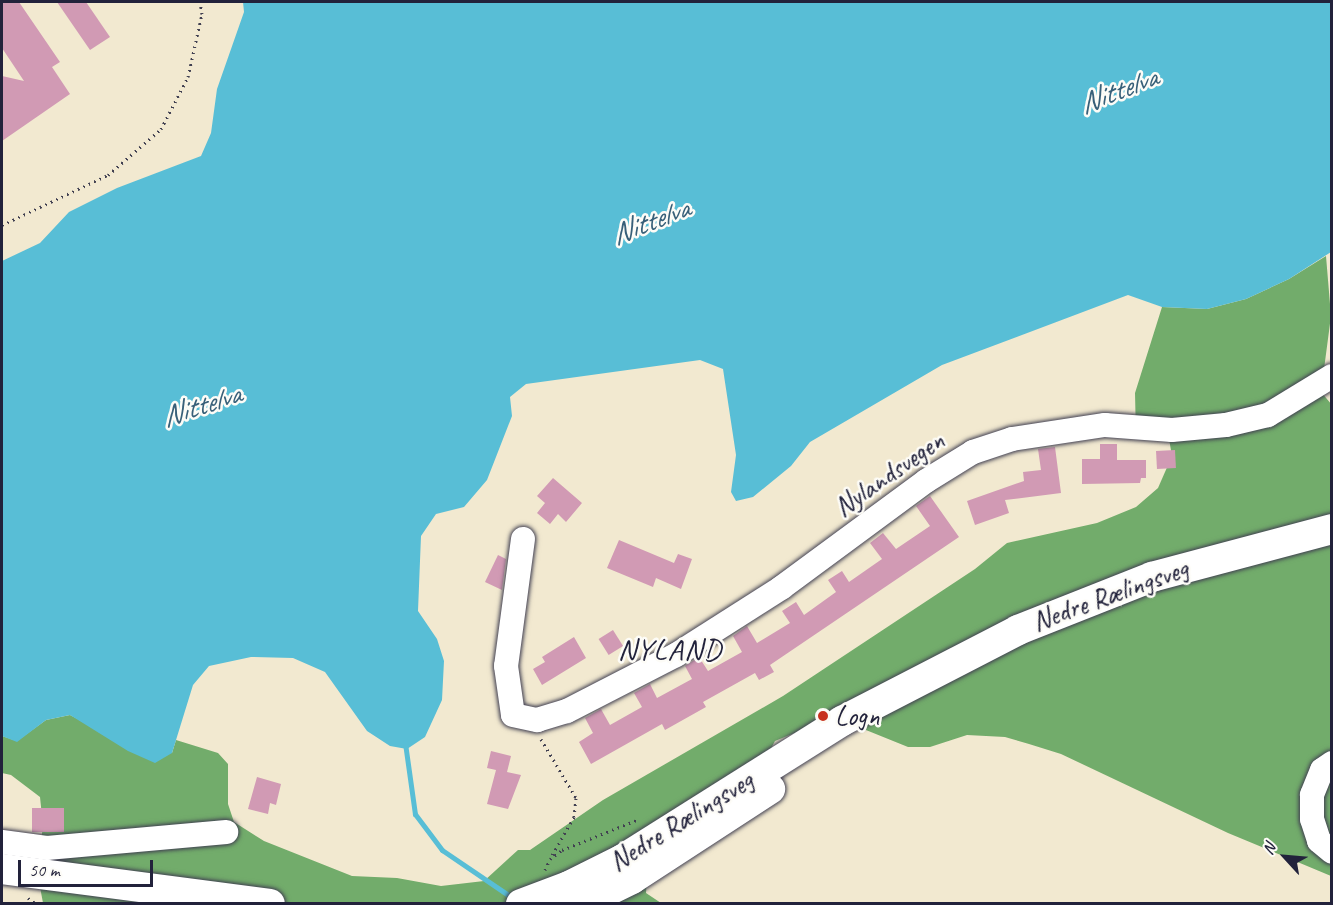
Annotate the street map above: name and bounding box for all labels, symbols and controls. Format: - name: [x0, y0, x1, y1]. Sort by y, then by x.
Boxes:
- water label: Nittelva: [1074, 59, 1162, 121]
- water label: Nittelva: [606, 190, 694, 252]
- water label: Nittelva: [157, 375, 245, 435]
- street label: Nylandsvegen: [827, 424, 951, 524]
- street label: Nedre Rælingsveg: [1027, 551, 1193, 639]
- district label: NYLAND: [618, 631, 722, 667]
- place label: Logn: [835, 699, 879, 733]
- marker: Logn: [816, 709, 830, 723]
- street label: Nedre Rælingsveg: [602, 763, 760, 879]
- north arrow: [1255, 827, 1315, 887]
- text: N: [1258, 840, 1280, 858]
- scale bar: [21, 848, 156, 886]
- text: 50 m: [29, 859, 60, 881]

